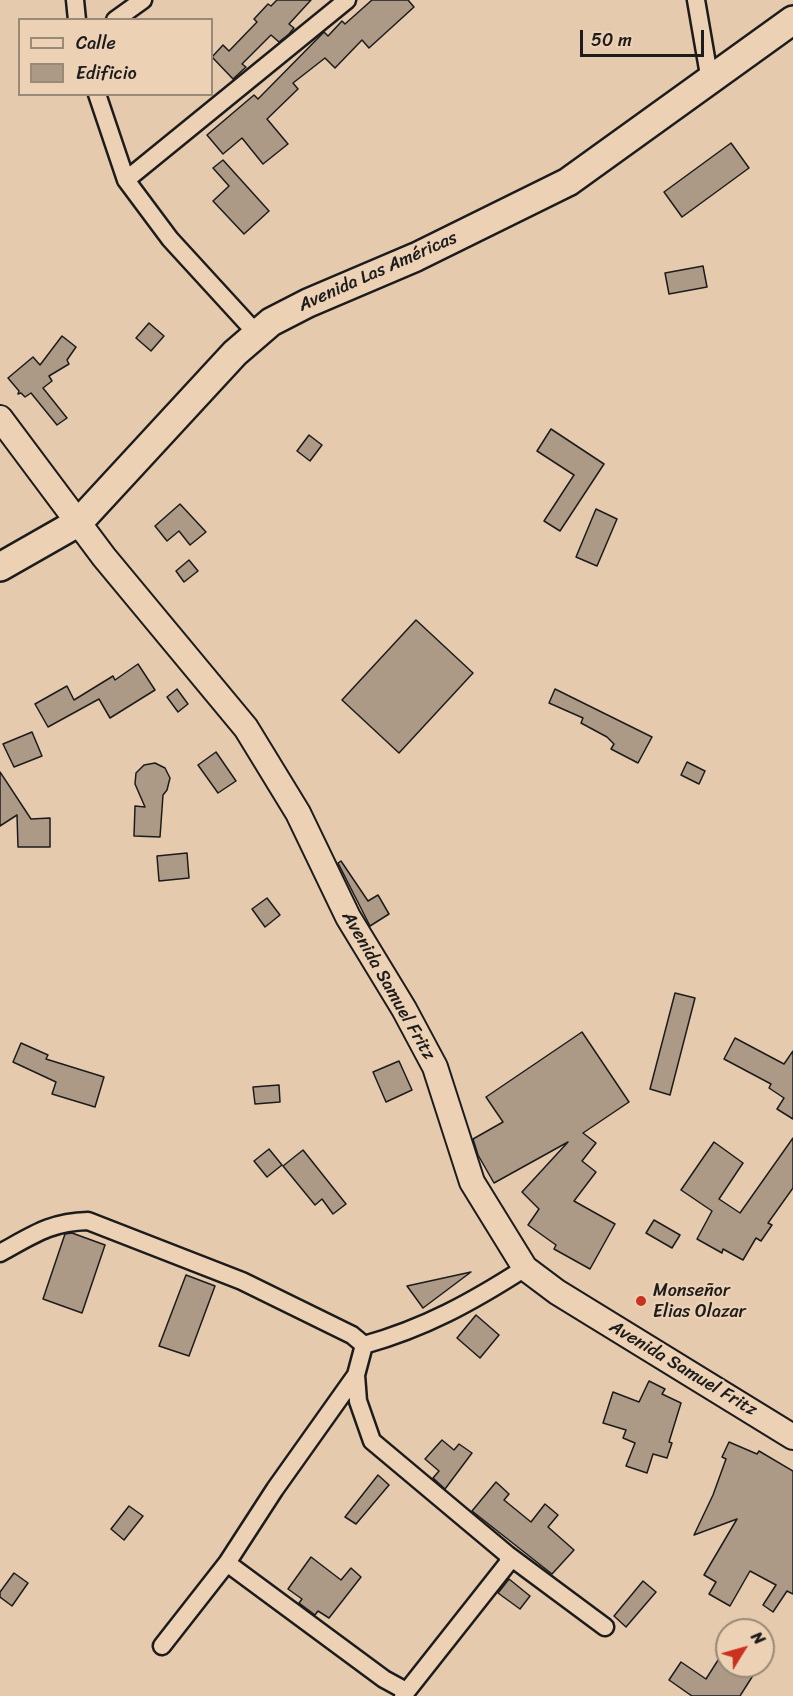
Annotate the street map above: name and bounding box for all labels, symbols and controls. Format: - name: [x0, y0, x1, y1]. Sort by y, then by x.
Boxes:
- legend: [18, 18, 213, 96]
- scale bar: [583, 18, 708, 56]
- text: 50 m: [591, 24, 632, 56]
- text: Calle: [76, 27, 116, 59]
- text: Edificio: [76, 57, 137, 89]
- street label: Avenida Las Américas: [295, 227, 461, 317]
- street label: Avenida Samuel Fritz: [337, 908, 439, 1064]
- place label: Monseñor Elias Olazar: [653, 1280, 746, 1322]
- marker: Monseñor Elias Olazar: [634, 1294, 648, 1308]
- street label: Avenida Samuel Fritz: [605, 1316, 761, 1422]
- north arrow: [715, 1618, 775, 1678]
- text: N: [743, 1625, 773, 1651]

